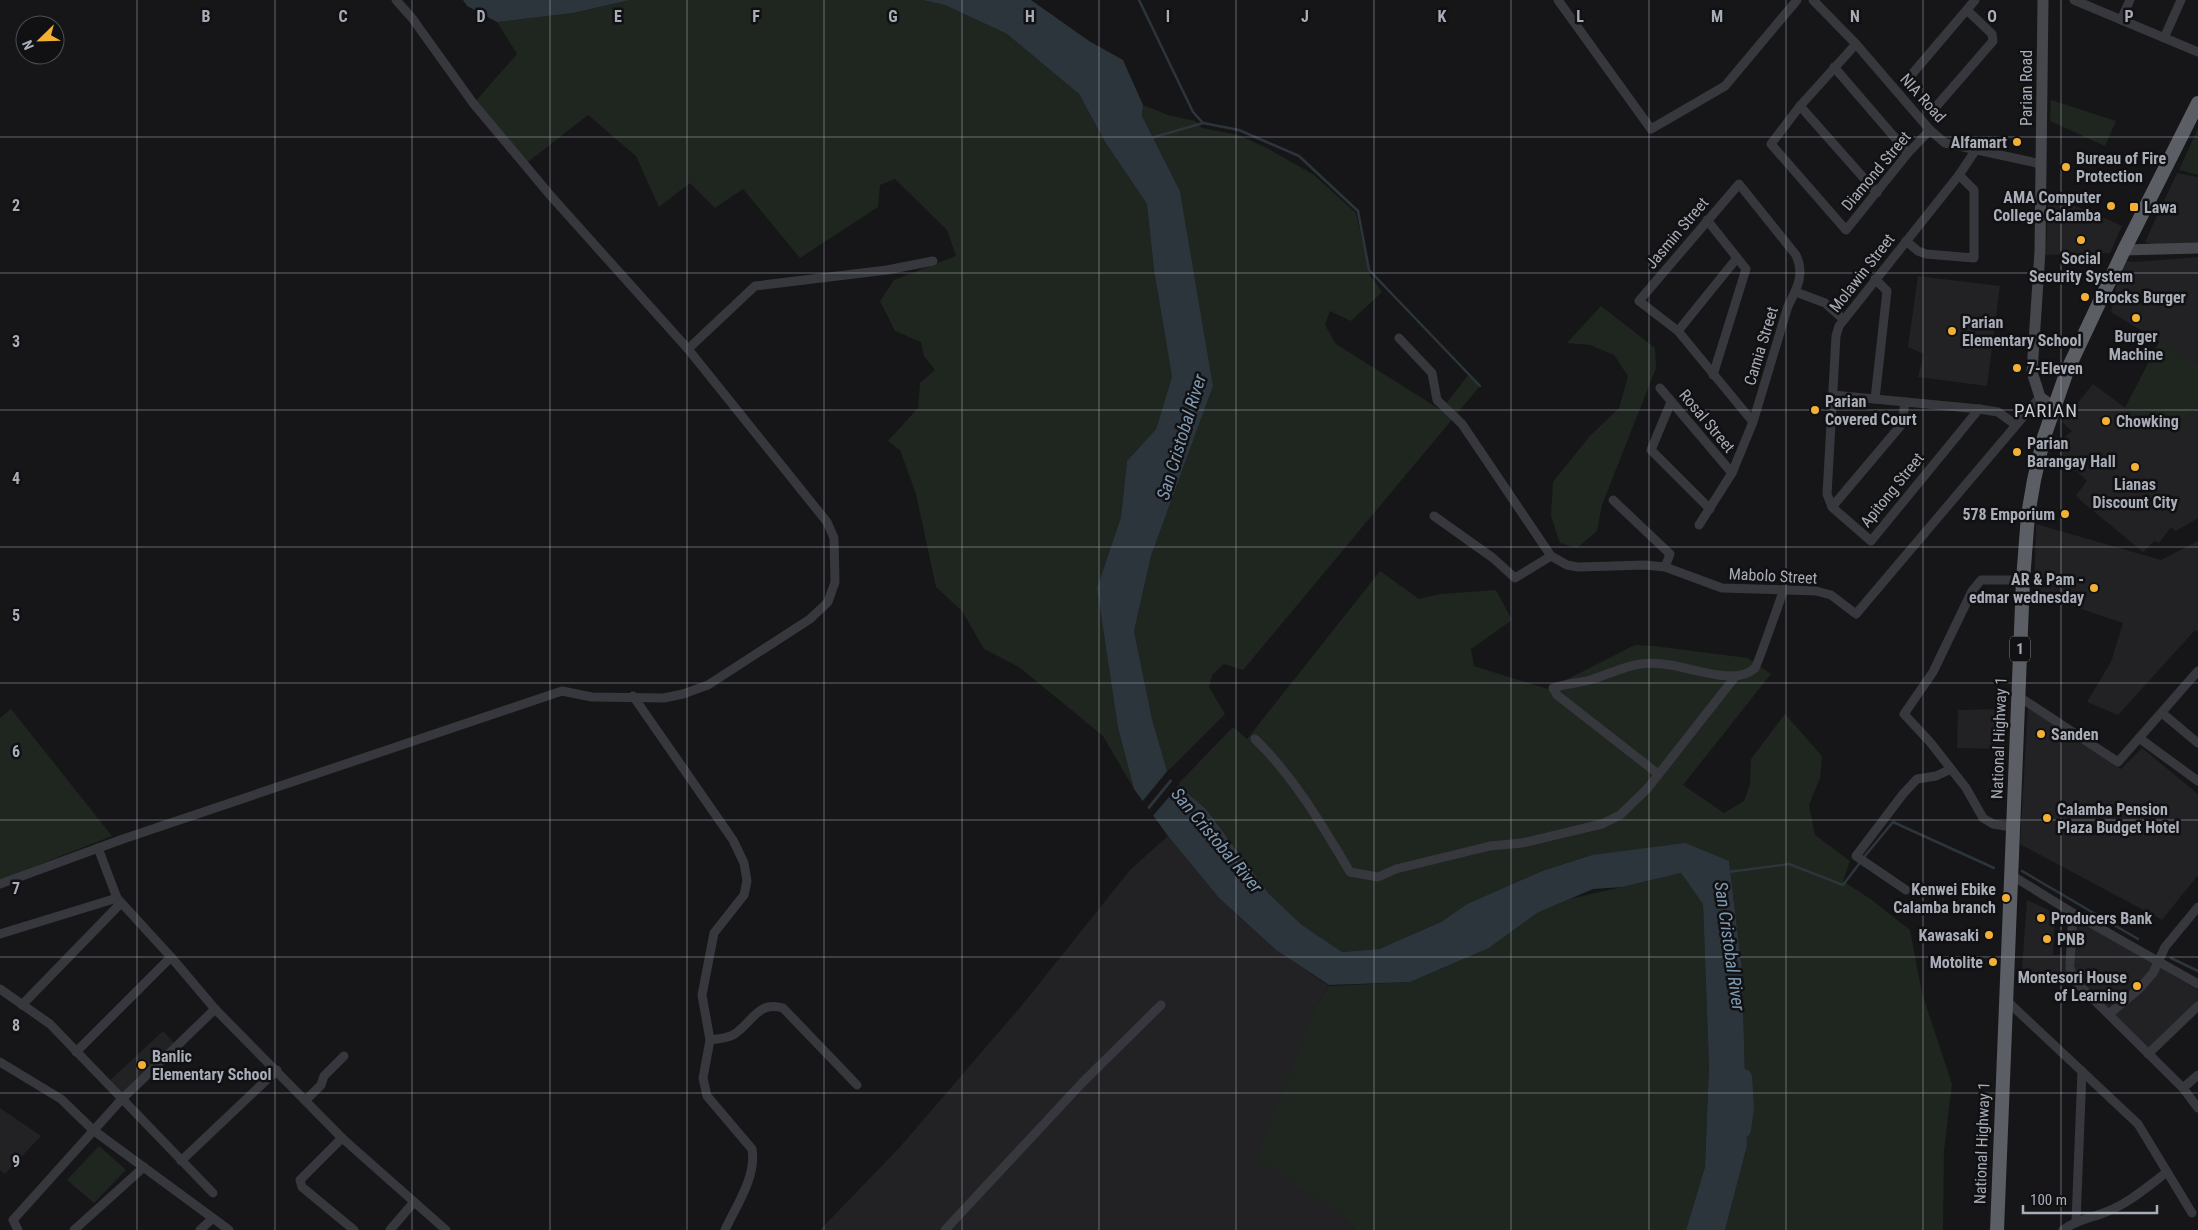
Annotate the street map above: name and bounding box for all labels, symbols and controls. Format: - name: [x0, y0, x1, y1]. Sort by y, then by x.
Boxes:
- text: B: [202, 7, 211, 26]
- text: C: [338, 7, 348, 26]
- text: D: [476, 7, 486, 26]
- text: E: [614, 7, 622, 26]
- text: F: [752, 7, 760, 26]
- text: G: [888, 7, 898, 26]
- text: H: [1025, 7, 1035, 26]
- text: I: [1166, 7, 1170, 26]
- text: J: [1301, 7, 1309, 26]
- text: K: [1438, 7, 1447, 26]
- text: L: [1576, 7, 1584, 26]
- text: M: [1711, 7, 1723, 26]
- text: N: [1850, 7, 1860, 26]
- text: O: [1987, 7, 1997, 26]
- text: P: [2124, 7, 2134, 26]
- north arrow: [15, 15, 65, 65]
- text: N: [19, 38, 37, 52]
- street label: Parian Road: [2017, 50, 2036, 126]
- street label: NIA Road: [1896, 70, 1950, 126]
- street label: Diamond Street: [1837, 127, 1915, 214]
- place label: Alfamart: [1951, 133, 2007, 152]
- marker: Alfamart: [2011, 136, 2023, 148]
- place label: Bureau of Fire Protection: [2076, 149, 2166, 186]
- marker: Bureau of Fire Protection: [2060, 161, 2072, 173]
- place label: AMA Computer College Calamba: [1993, 188, 2101, 225]
- street label: Jasmin Street: [1642, 193, 1713, 273]
- text: 2: [12, 196, 20, 215]
- place label: Lawa: [2144, 198, 2177, 217]
- marker: AMA Computer College Calamba: [2105, 200, 2117, 212]
- marker: Lawa: [2128, 201, 2140, 213]
- street label: Molawin Street: [1825, 230, 1899, 316]
- marker: Social Security System: [2075, 234, 2087, 246]
- place label: Social Security System: [2029, 249, 2133, 286]
- place label: Brocks Burger: [2095, 288, 2186, 307]
- marker: Brocks Burger: [2079, 291, 2091, 303]
- street label: Camia Street: [1740, 304, 1782, 388]
- marker: Burger Machine: [2130, 312, 2142, 324]
- place label: Parian Elementary School: [1962, 313, 2081, 350]
- marker: Parian Elementary School: [1946, 325, 1958, 337]
- place label: Burger Machine: [2109, 327, 2164, 364]
- text: 3: [12, 332, 20, 351]
- place label: 7-Eleven: [2027, 359, 2083, 378]
- marker: 7-Eleven: [2011, 362, 2023, 374]
- water label: San Cristobal River: [1152, 371, 1210, 502]
- street label: Rosal Street: [1675, 386, 1739, 457]
- place label: Parian Covered Court: [1825, 392, 1917, 429]
- district label: PARIAN: [2014, 399, 2078, 422]
- marker: Parian Covered Court: [1809, 404, 1821, 416]
- place label: Chowking: [2116, 412, 2179, 431]
- marker: Chowking: [2100, 415, 2112, 427]
- place label: Parian Barangay Hall: [2027, 434, 2116, 471]
- marker: Parian Barangay Hall: [2011, 446, 2023, 458]
- street label: Apitong Street: [1856, 449, 1928, 531]
- marker: Lianas Discount City: [2129, 461, 2141, 473]
- text: 4: [12, 469, 20, 488]
- place label: Lianas Discount City: [2092, 475, 2178, 512]
- place label: 578 Emporium: [1962, 505, 2055, 524]
- marker: 578 Emporium: [2059, 508, 2071, 520]
- street label: Mabolo Street: [1728, 564, 1818, 588]
- place label: AR & Pam - edmar wednesday: [1969, 570, 2084, 607]
- marker: AR & Pam - edmar wednesday: [2088, 582, 2100, 594]
- text: 5: [12, 606, 20, 625]
- road number: 1: [2010, 636, 2030, 662]
- street label: National Highway 1: [1987, 677, 2011, 799]
- place label: Sanden: [2051, 725, 2099, 744]
- marker: Sanden: [2035, 728, 2047, 740]
- text: 6: [12, 742, 20, 761]
- water label: San Cristobal River: [1167, 783, 1267, 897]
- place label: Calamba Pension Plaza Budget Hotel: [2057, 800, 2180, 837]
- marker: Calamba Pension Plaza Budget Hotel: [2041, 812, 2053, 824]
- text: 7: [12, 879, 20, 898]
- water label: San Cristobal River: [1711, 880, 1750, 1013]
- place label: Kenwei Ebike Calamba branch: [1893, 880, 1996, 917]
- marker: Kenwei Ebike Calamba branch: [2000, 892, 2012, 904]
- place label: Producers Bank: [2051, 909, 2153, 928]
- marker: Producers Bank: [2035, 912, 2047, 924]
- place label: Kawasaki: [1918, 926, 1979, 945]
- marker: Kawasaki: [1983, 929, 1995, 941]
- place label: PNB: [2057, 930, 2085, 949]
- marker: PNB: [2041, 933, 2053, 945]
- place label: Motolite: [1930, 953, 1983, 972]
- marker: Motolite: [1987, 956, 1999, 968]
- place label: Montesori House of Learning: [2018, 968, 2127, 1005]
- marker: Montesori House of Learning: [2131, 980, 2143, 992]
- text: 8: [12, 1016, 20, 1035]
- place label: Banlic Elementary School: [152, 1047, 271, 1084]
- marker: Banlic Elementary School: [136, 1059, 148, 1071]
- street label: National Highway 1: [1970, 1082, 1994, 1204]
- text: 9: [12, 1152, 20, 1171]
- scale bar: [2023, 1182, 2157, 1214]
- text: 100 m: [2030, 1191, 2067, 1209]

